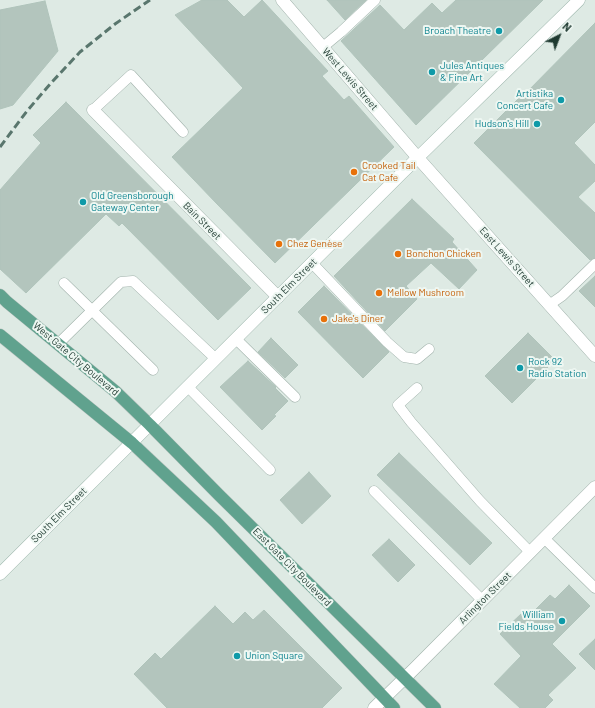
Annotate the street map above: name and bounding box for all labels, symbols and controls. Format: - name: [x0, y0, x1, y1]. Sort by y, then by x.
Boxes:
- north arrow: [539, 16, 579, 56]
- text: N: [560, 19, 574, 34]
- place label: Broach Theatre: [424, 25, 491, 37]
- marker: Broach Theatre: [494, 26, 504, 36]
- street label: West Lewis Street: [320, 45, 380, 113]
- place label: Jules Antiques & Fine Art: [440, 60, 504, 84]
- marker: Jules Antiques & Fine Art: [427, 67, 437, 77]
- place label: Artistika Concert Cafe: [497, 88, 553, 112]
- marker: Artistika Concert Cafe: [556, 95, 566, 105]
- place label: Hudson's Hill: [475, 118, 529, 130]
- marker: Hudson's Hill: [532, 119, 542, 129]
- place label: Crooked Tail Cat Cafe: [362, 160, 416, 184]
- marker: Crooked Tail Cat Cafe: [349, 167, 359, 177]
- place label: Old Greensborough Gateway Center: [91, 190, 174, 214]
- marker: Old Greensborough Gateway Center: [78, 197, 88, 207]
- street label: Bain Street: [181, 200, 223, 242]
- street label: East Lewis Street: [477, 225, 537, 289]
- place label: Chez Genèse: [287, 238, 342, 250]
- marker: Chez Genèse: [274, 239, 284, 249]
- place label: Bonchon Chicken: [406, 248, 481, 260]
- marker: Bonchon Chicken: [393, 249, 403, 259]
- street label: South Elm Street: [259, 256, 319, 316]
- place label: Mellow Mushroom: [387, 287, 464, 299]
- marker: Mellow Mushroom: [374, 288, 384, 298]
- place label: Jake's Diner: [332, 313, 384, 325]
- marker: Jake's Diner: [319, 314, 329, 324]
- street label: West Gate City Boulevard: [31, 320, 121, 398]
- place label: Rock 92 Radio Station: [528, 356, 586, 380]
- marker: Rock 92 Radio Station: [515, 363, 525, 373]
- street label: South Elm Street: [29, 485, 89, 545]
- street label: East Gate City Boulevard: [250, 525, 334, 609]
- street label: Arlington Street: [456, 569, 514, 627]
- place label: William Fields House: [498, 609, 554, 632]
- marker: William Fields House: [557, 616, 567, 626]
- place label: Union Square: [245, 650, 303, 662]
- marker: Union Square: [232, 651, 242, 661]

